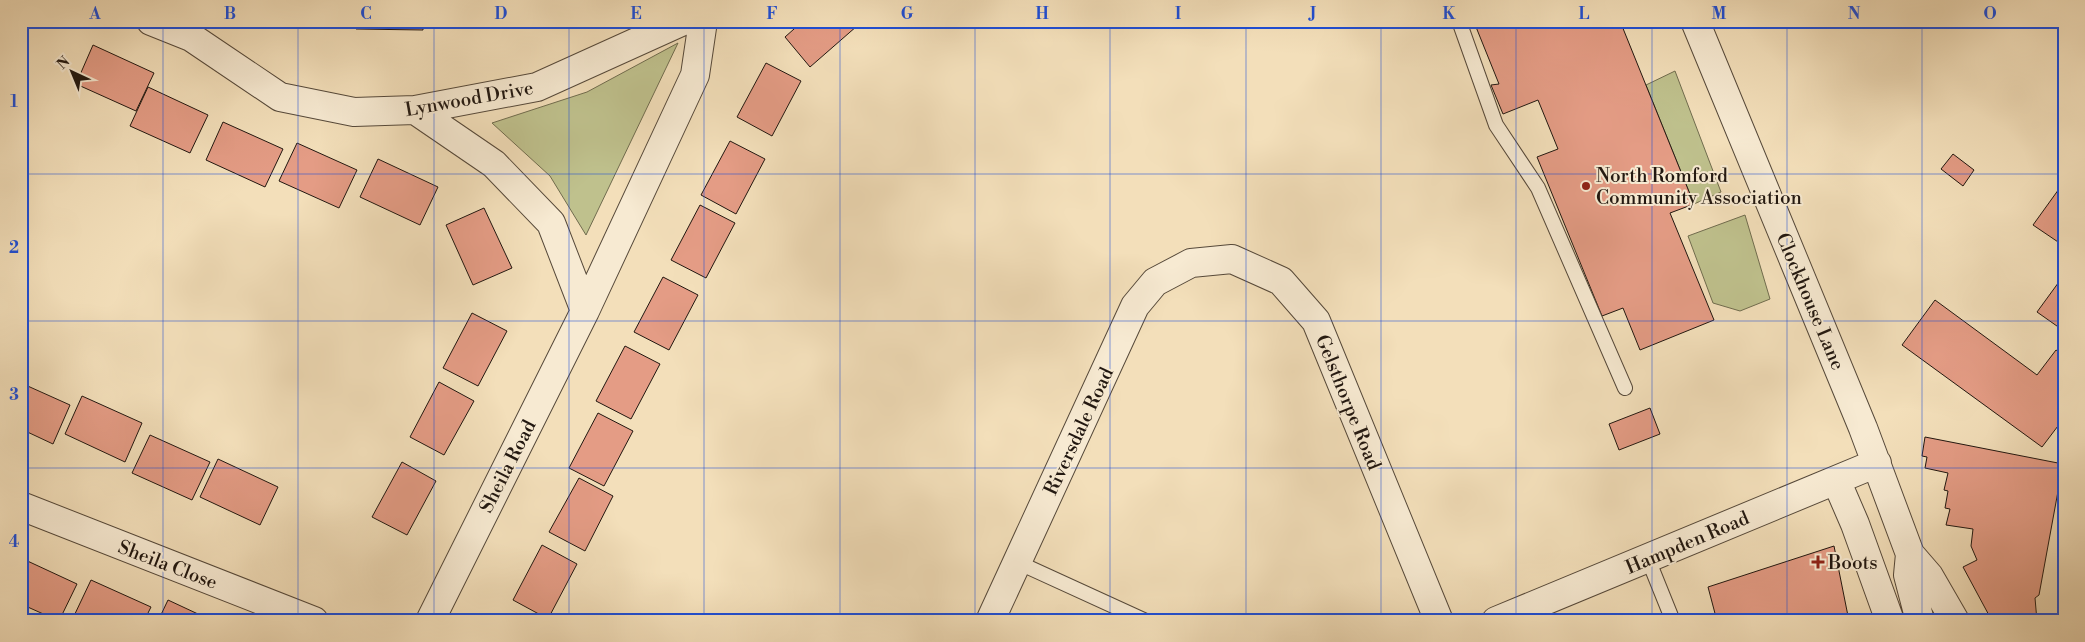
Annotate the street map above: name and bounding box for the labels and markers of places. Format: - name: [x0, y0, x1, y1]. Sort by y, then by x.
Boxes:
- place label: North Romford Community Association: [1596, 164, 1802, 210]
- marker: North Romford Community Association: [1580, 180, 1592, 192]
- place label: Boots: [1827, 551, 1878, 575]
- marker: Boots: [1812, 556, 1824, 568]

